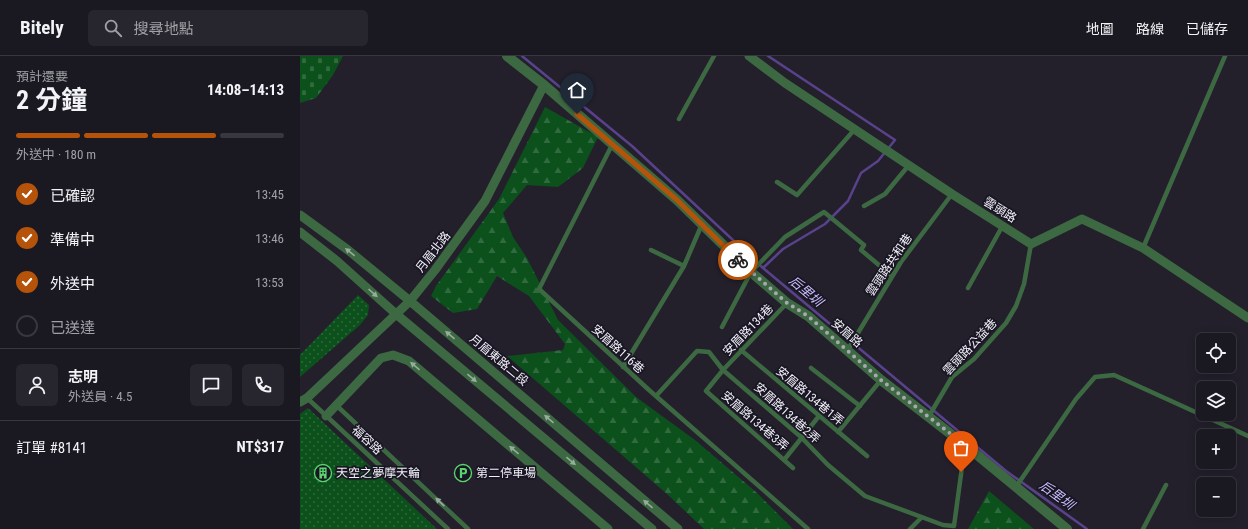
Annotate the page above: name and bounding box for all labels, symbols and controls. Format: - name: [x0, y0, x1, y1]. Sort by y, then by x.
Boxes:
- search box: [88, 10, 368, 46]
- text: Bitely: [20, 16, 64, 39]
- icon: search: [102, 17, 124, 39]
- text: 搜尋地點: [134, 20, 194, 38]
- text: 地圖: [1086, 21, 1114, 37]
- text: 路線: [1136, 21, 1164, 37]
- text: 已儲存: [1186, 21, 1228, 37]
- text: 預計還要: [16, 69, 68, 84]
- pin: [560, 73, 594, 114]
- icon: home: [566, 79, 588, 101]
- text: 14:08–14:13: [207, 81, 284, 99]
- text: 2 分鐘: [16, 85, 87, 115]
- text: 外送中 · 180 m: [16, 147, 96, 162]
- icon: check: [16, 183, 38, 205]
- text: 已確認: [50, 187, 95, 205]
- text: 13:45: [255, 187, 284, 202]
- street label: 雲頭路: [981, 195, 1019, 225]
- icon: check: [16, 227, 38, 249]
- street label: 月眉北路: [413, 229, 453, 275]
- text: 準備中: [50, 231, 95, 249]
- text: 13:46: [255, 231, 284, 246]
- street label: 雲頭路共和巷: [863, 231, 915, 299]
- courier: [718, 240, 758, 280]
- one-way arrow: [345, 247, 356, 256]
- icon: bike: [727, 249, 749, 271]
- icon: check: [16, 271, 38, 293]
- water label: 后里圳: [786, 273, 827, 311]
- text: 外送中: [50, 275, 95, 293]
- text: 13:53: [255, 275, 284, 290]
- one-way arrow: [368, 288, 378, 298]
- street label: 安眉路134巷: [720, 301, 776, 359]
- street label: 安眉路: [829, 316, 865, 350]
- street label: 雲頭路公益巷: [940, 316, 1000, 378]
- text: 已送達: [50, 319, 95, 337]
- street label: 安眉路116巷: [589, 322, 647, 376]
- one-way arrow: [445, 331, 456, 340]
- street label: 月眉東路二段: [467, 331, 531, 389]
- map controls: [1196, 333, 1236, 517]
- button: locate: [1196, 333, 1236, 373]
- one-way arrow: [410, 361, 420, 370]
- button: person: [16, 364, 58, 406]
- button: chat: [190, 364, 232, 406]
- button: phone: [242, 364, 284, 406]
- street label: 安眉路134巷1弄: [773, 364, 847, 428]
- text: 志明: [68, 368, 98, 386]
- one-way arrow: [466, 373, 477, 382]
- street label: 安眉路134巷2弄: [751, 380, 823, 446]
- button: layers: [1196, 381, 1236, 421]
- street label: 安眉路134巷3弄: [719, 388, 791, 454]
- text: 外送員 · 4.5: [68, 389, 132, 404]
- one-way arrow: [544, 415, 555, 424]
- street label: 福容路: [349, 423, 385, 457]
- button: +: [1196, 429, 1236, 469]
- pin: [944, 431, 978, 472]
- icon: bag: [950, 437, 972, 459]
- text: NT$317: [237, 438, 284, 456]
- text: 訂單 #8141: [16, 439, 87, 457]
- one-way arrow: [509, 445, 519, 454]
- one-way arrow: [566, 457, 576, 466]
- building icon: 天空之夢摩天輪: [313, 463, 333, 483]
- parking icon: 第二停車場: [453, 463, 473, 483]
- place label: 天空之夢摩天輪: [336, 466, 420, 480]
- place label: 第二停車場: [476, 466, 536, 480]
- water label: 后里圳: [1037, 477, 1079, 514]
- button: −: [1196, 477, 1236, 517]
- one-way arrow: [435, 498, 445, 507]
- one-way arrow: [643, 499, 654, 508]

